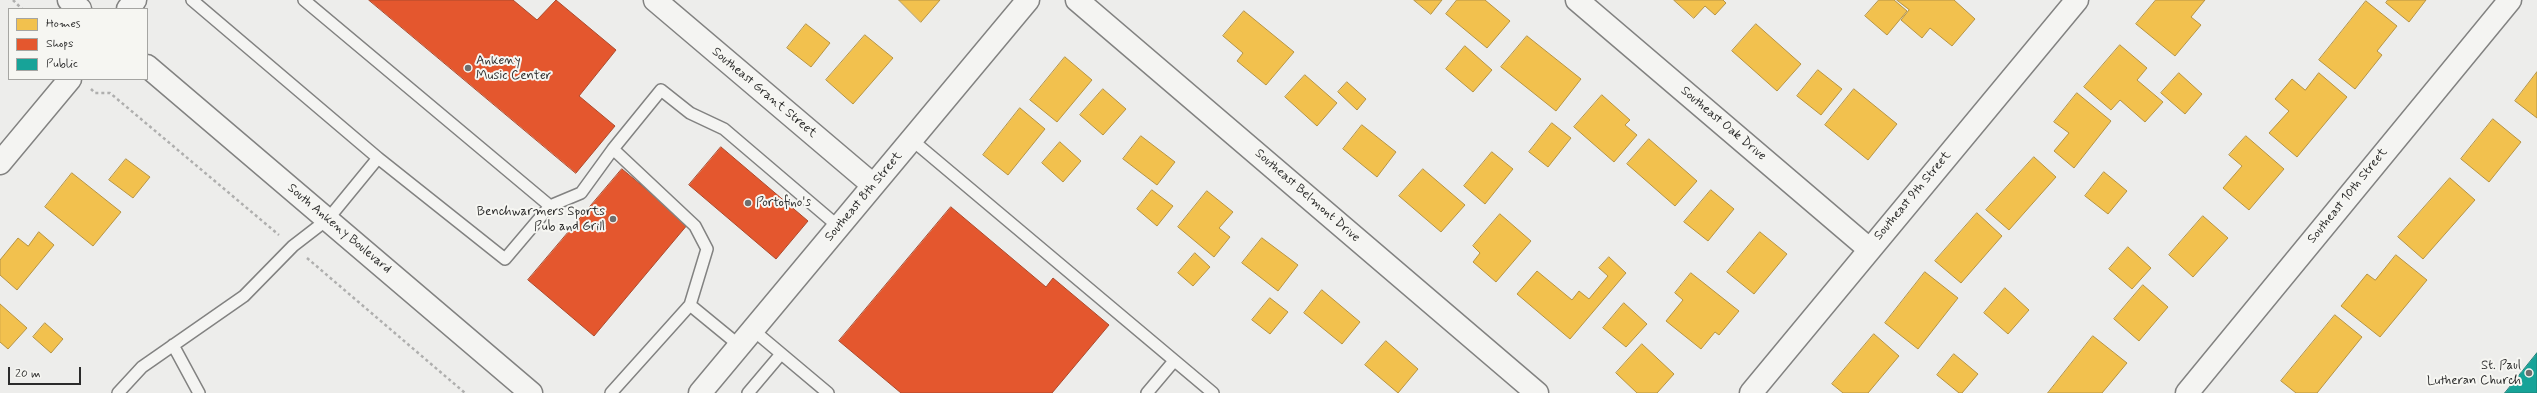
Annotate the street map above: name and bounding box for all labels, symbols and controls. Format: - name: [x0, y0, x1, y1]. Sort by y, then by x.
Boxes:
- legend: [8, 8, 148, 80]
- text: Homes: [46, 16, 81, 32]
- text: Shops: [46, 36, 73, 52]
- street label: Southeast Grant Street: [708, 45, 820, 141]
- place label: Ankeny Music Center: [476, 53, 551, 84]
- text: Public: [46, 56, 78, 72]
- marker: Ankeny Music Center: [463, 63, 473, 73]
- street label: Southeast Oak Drive: [1677, 84, 1769, 164]
- street label: Southeast 10th Street: [2305, 145, 2391, 247]
- street label: Southeast Belmont Drive: [1251, 146, 1363, 246]
- street label: Southeast 9th Street: [1871, 148, 1955, 244]
- street label: Southeast 8th Street: [822, 149, 906, 245]
- street label: South Ankeny Boulevard: [284, 181, 394, 277]
- place label: Portofino's: [756, 195, 811, 211]
- marker: Portofino's: [743, 198, 753, 208]
- place label: Benchwarmers Sports Pub and Grill: [477, 204, 605, 235]
- marker: Benchwarmers Sports Pub and Grill: [608, 214, 618, 224]
- place label: St. Paul Lutheran Church: [2427, 358, 2521, 389]
- scale bar: [10, 359, 83, 385]
- text: 20 m: [15, 366, 41, 382]
- marker: St. Paul Lutheran Church: [2524, 368, 2534, 378]

